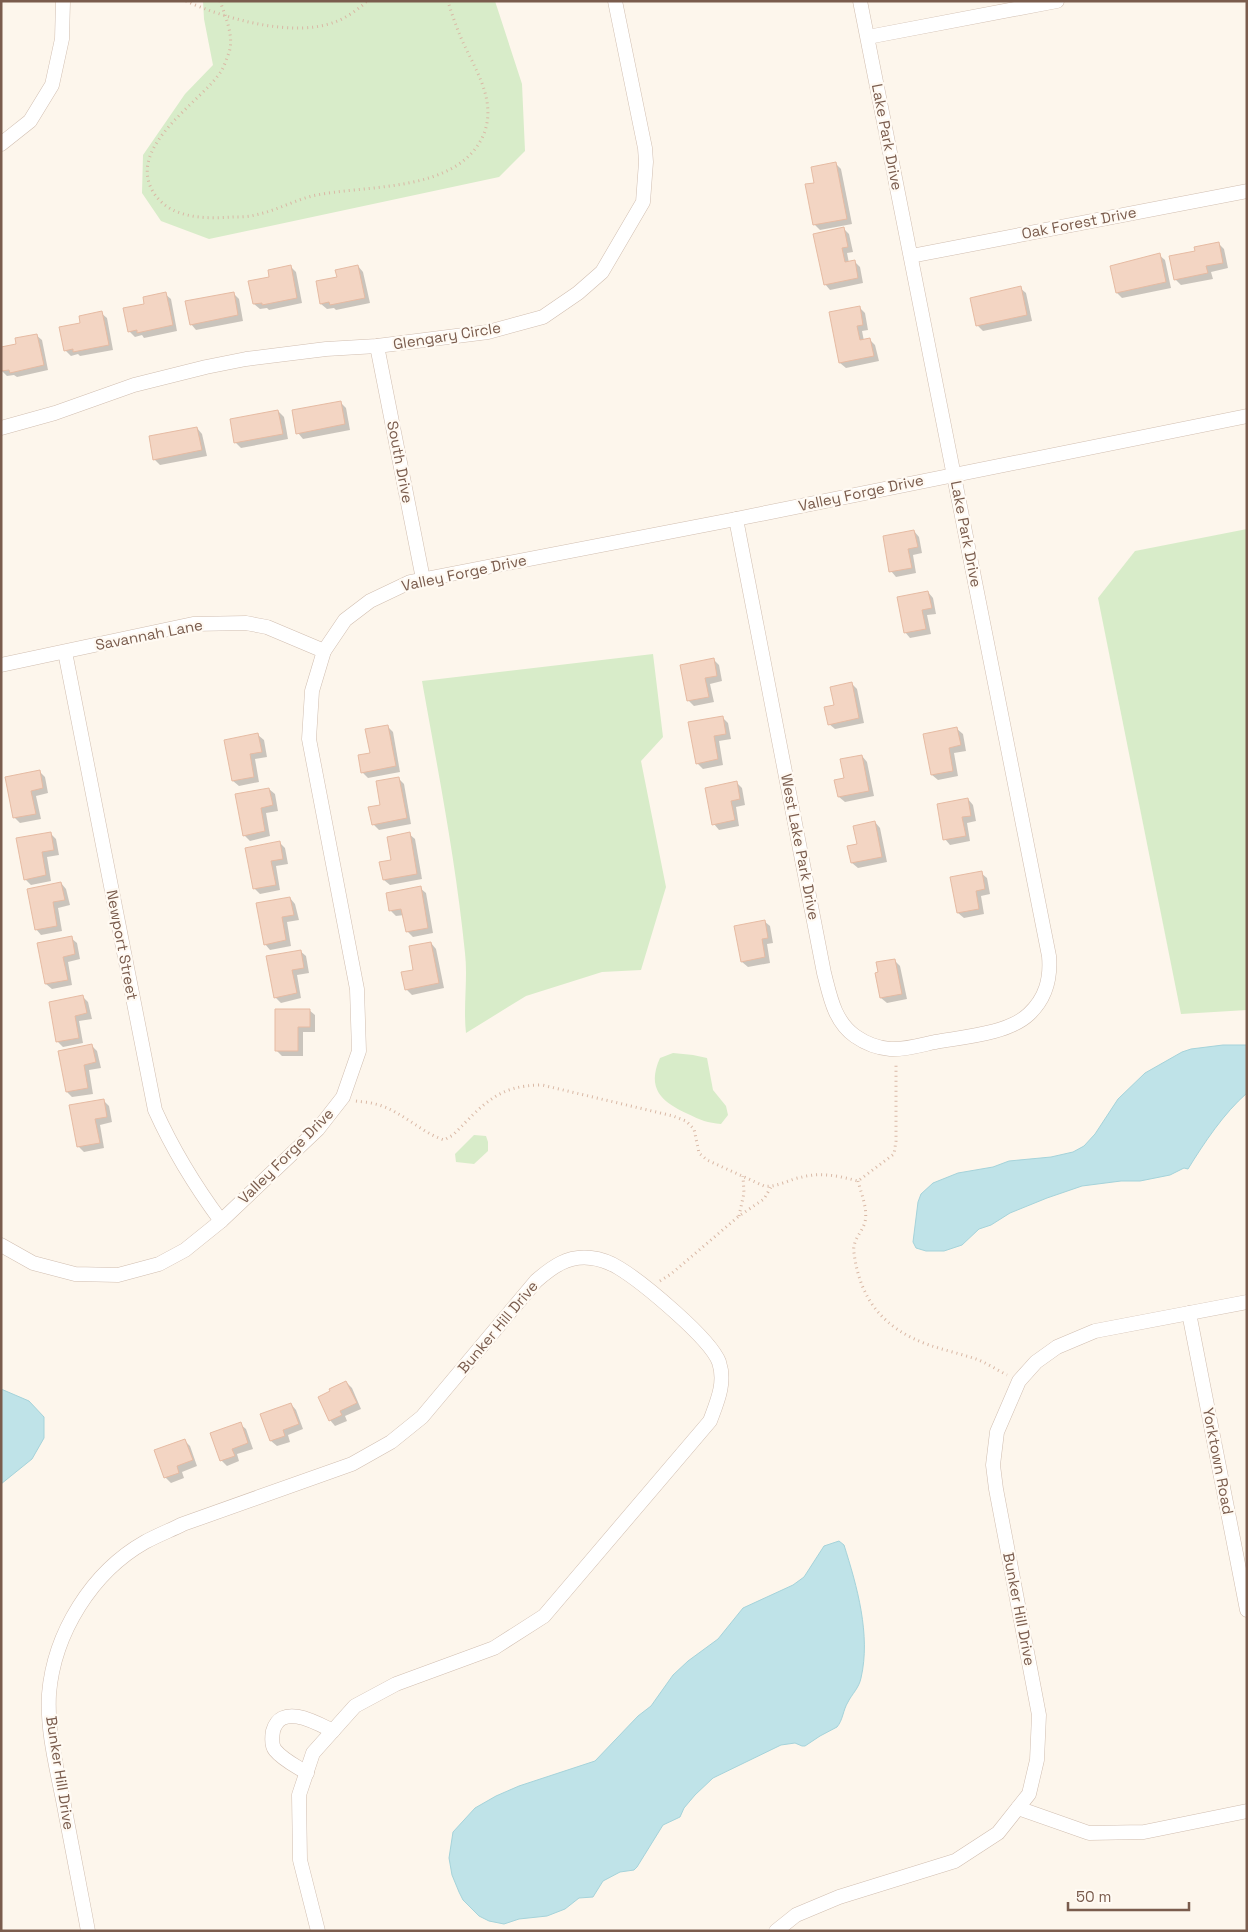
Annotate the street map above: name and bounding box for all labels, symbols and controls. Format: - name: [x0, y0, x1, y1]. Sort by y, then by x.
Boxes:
- street label: Lake Park Drive: [868, 82, 907, 192]
- street label: Oak Forest Drive: [1020, 202, 1138, 243]
- street label: Glengary Circle: [392, 318, 502, 353]
- street label: South Drive: [383, 419, 418, 505]
- street label: Valley Forge Drive: [797, 470, 925, 515]
- street label: Lake Park Drive: [947, 479, 986, 589]
- street label: Valley Forge Drive: [400, 550, 528, 595]
- street label: Savannah Lane: [94, 615, 204, 654]
- street label: West Lake Park Drive: [777, 772, 824, 922]
- street label: Newport Street: [102, 888, 143, 1002]
- street label: Valley Forge Drive: [234, 1104, 338, 1207]
- street label: Bunker Hill Drive: [453, 1276, 542, 1377]
- street label: Yorktown Road: [1199, 1406, 1238, 1516]
- street label: Bunker Hill Drive: [999, 1551, 1040, 1667]
- street label: Bunker Hill Drive: [42, 1715, 79, 1831]
- scale bar: [1068, 1880, 1189, 1912]
- text: 50 m: [1076, 1887, 1111, 1906]

